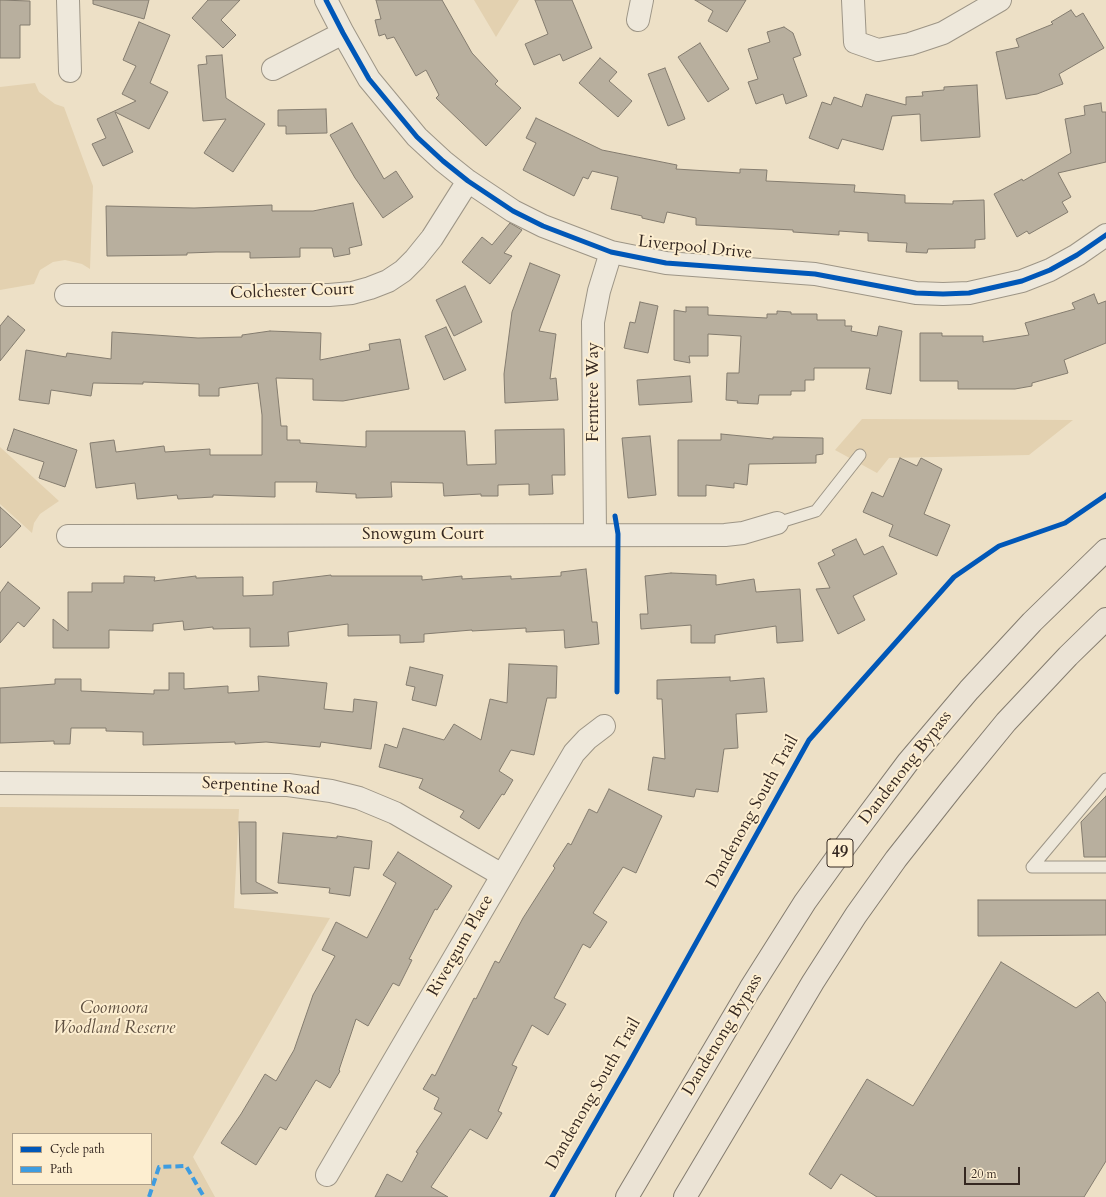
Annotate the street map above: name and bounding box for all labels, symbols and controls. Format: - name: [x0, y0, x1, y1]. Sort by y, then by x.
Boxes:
- street label: Liverpool Drive: [637, 232, 753, 264]
- street label: Colchester Court: [230, 280, 354, 304]
- street label: Ferntree Way: [584, 342, 604, 442]
- street label: Snowgum Court: [362, 525, 484, 545]
- street label: Dandenong Bypass: [855, 707, 957, 829]
- street label: Dandenong South Trail: [702, 732, 804, 892]
- street label: Serpentine Road: [201, 774, 321, 800]
- road number: 49: [827, 839, 853, 867]
- street label: Rivergum Place: [424, 892, 498, 1000]
- street label: Dandenong Bypass: [679, 970, 767, 1100]
- park label: Coomoora Woodland Reserve: [53, 999, 175, 1039]
- street label: Dandenong South Trail: [542, 1015, 646, 1173]
- legend: [12, 1133, 152, 1185]
- text: Cycle path: [50, 1141, 105, 1157]
- scale bar: [966, 1159, 1022, 1185]
- text: Path: [50, 1161, 73, 1177]
- text: 20 m: [971, 1166, 997, 1182]

